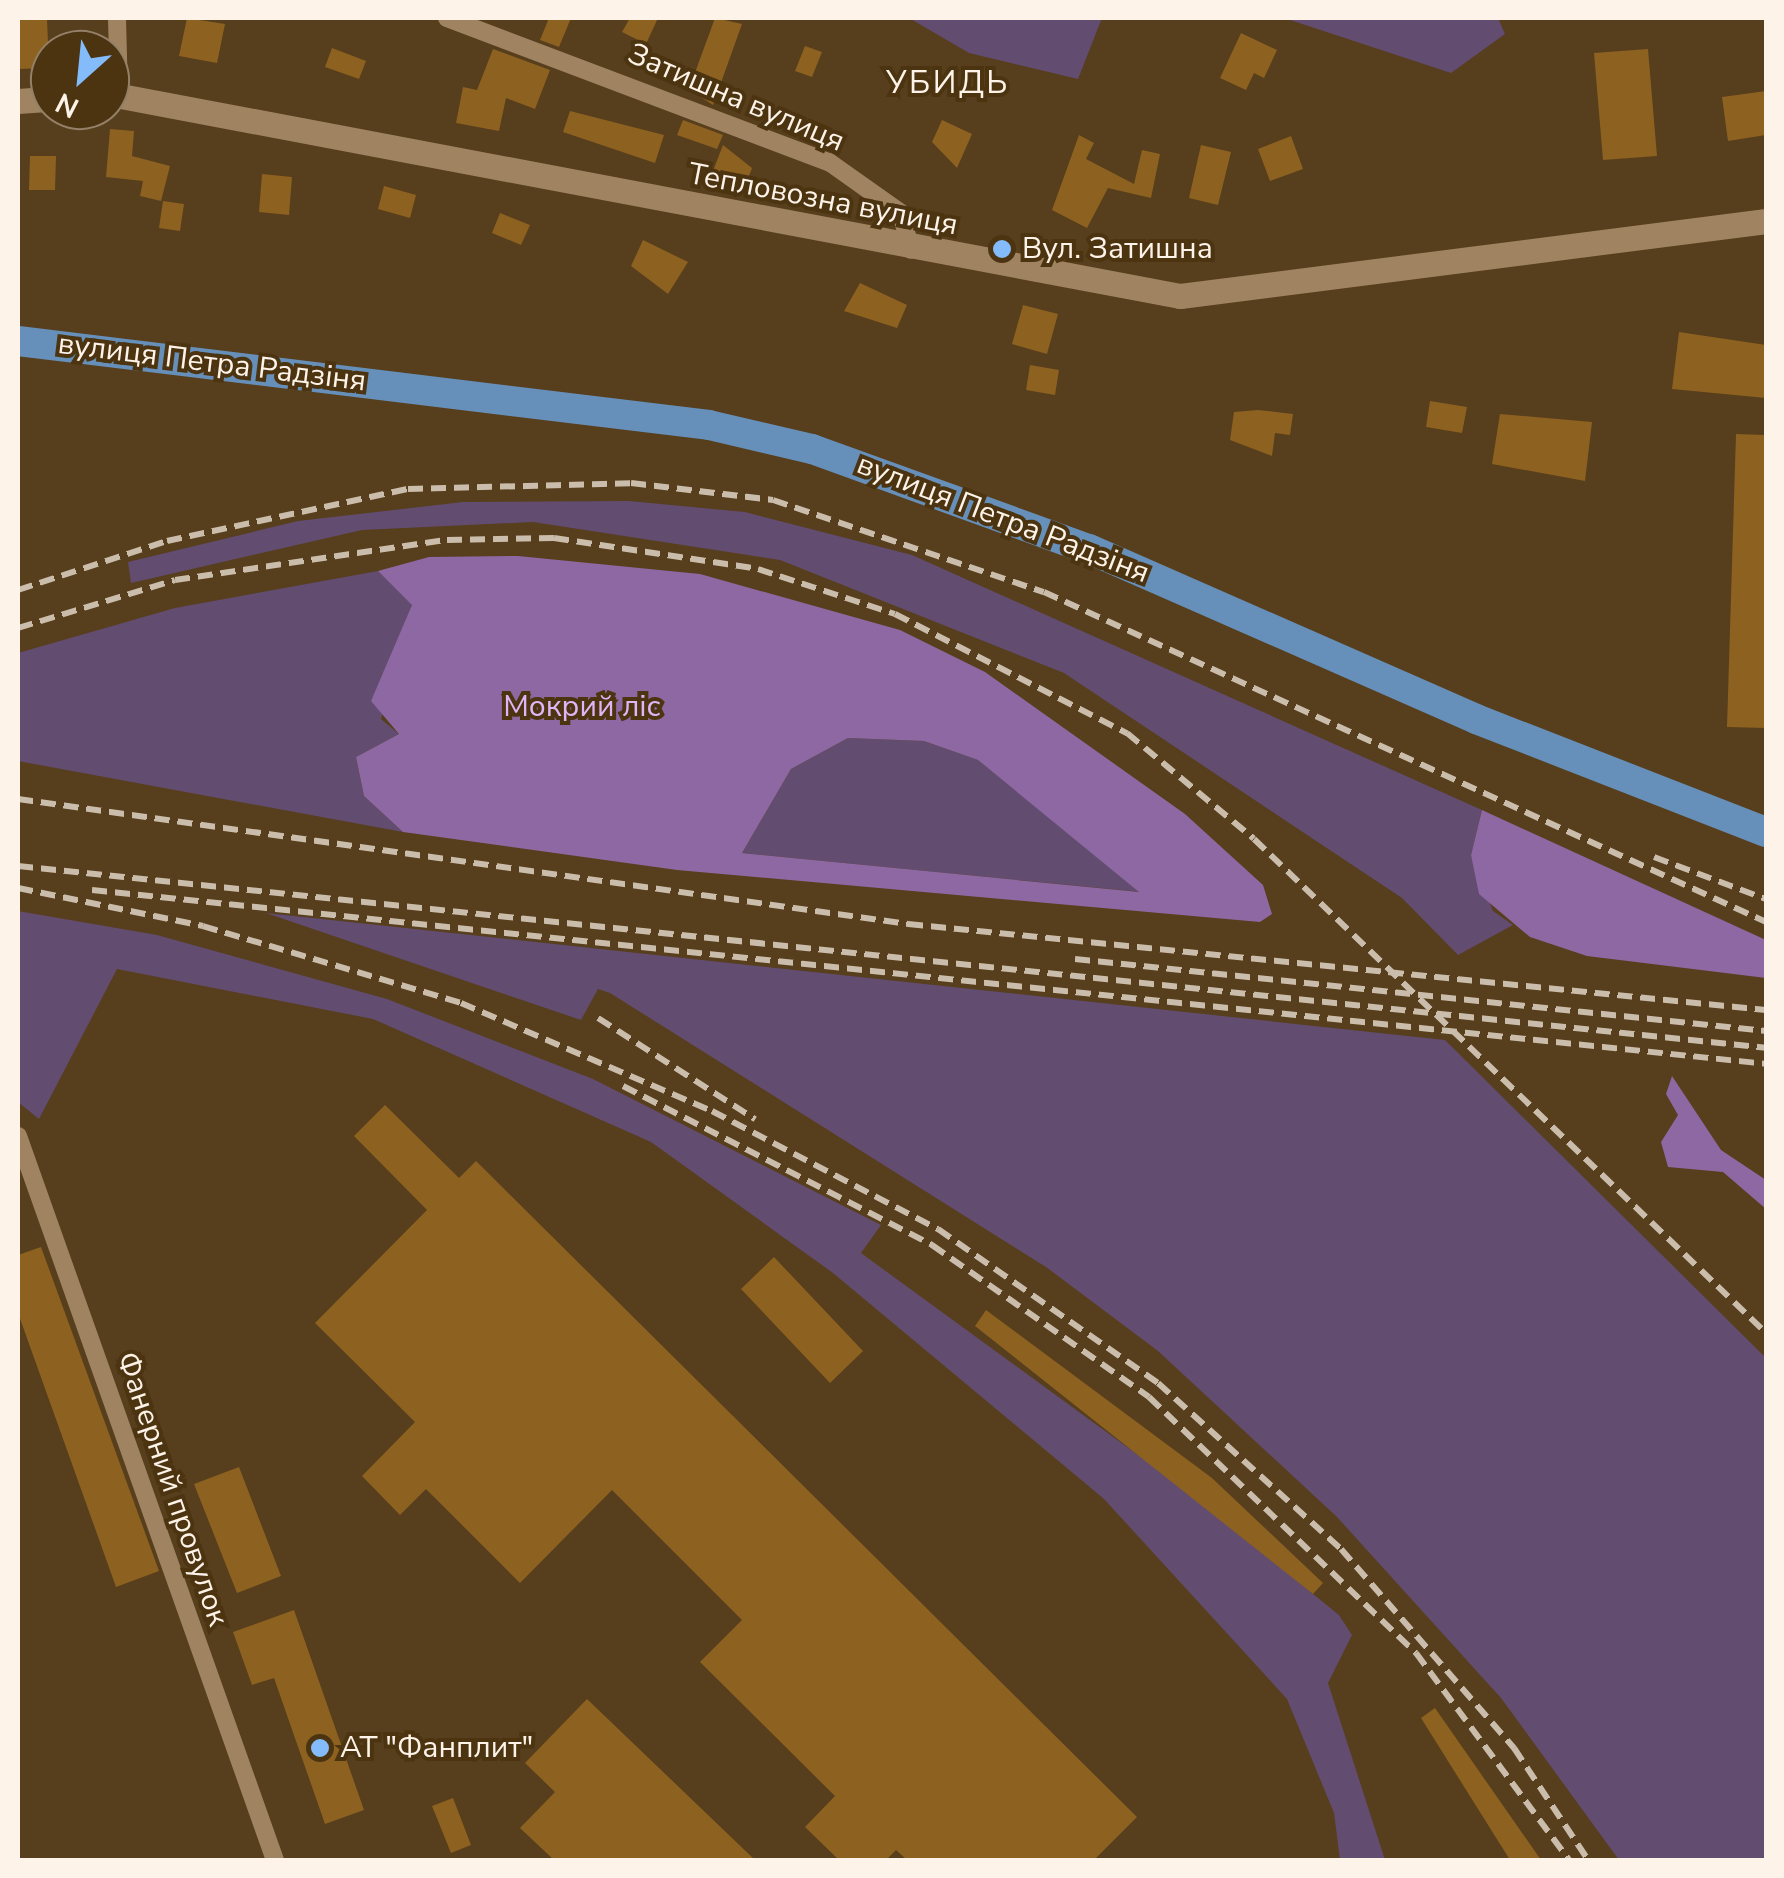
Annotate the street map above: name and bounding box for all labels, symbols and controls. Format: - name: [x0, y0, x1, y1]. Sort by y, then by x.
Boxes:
- north arrow: [30, 30, 130, 130]
- street label: Затишна вулиця: [622, 36, 850, 160]
- district label: УБИДЬ: [886, 64, 1010, 102]
- text: N: [49, 83, 85, 127]
- street label: Тепловозна вулиця: [685, 156, 961, 244]
- place label: Вул. Затишна: [1022, 231, 1213, 267]
- marker: Вул. Затишна: [991, 238, 1013, 260]
- street label: вулиця Петра Радзіня: [56, 326, 368, 400]
- street label: вулиця Петра Радзіня: [852, 447, 1154, 591]
- park label: Мокрий ліс: [503, 689, 661, 725]
- street label: Фанерний провулок: [108, 1347, 236, 1631]
- place label: АТ "Фанплит": [340, 1730, 533, 1766]
- marker: АТ "Фанплит": [309, 1737, 331, 1759]

